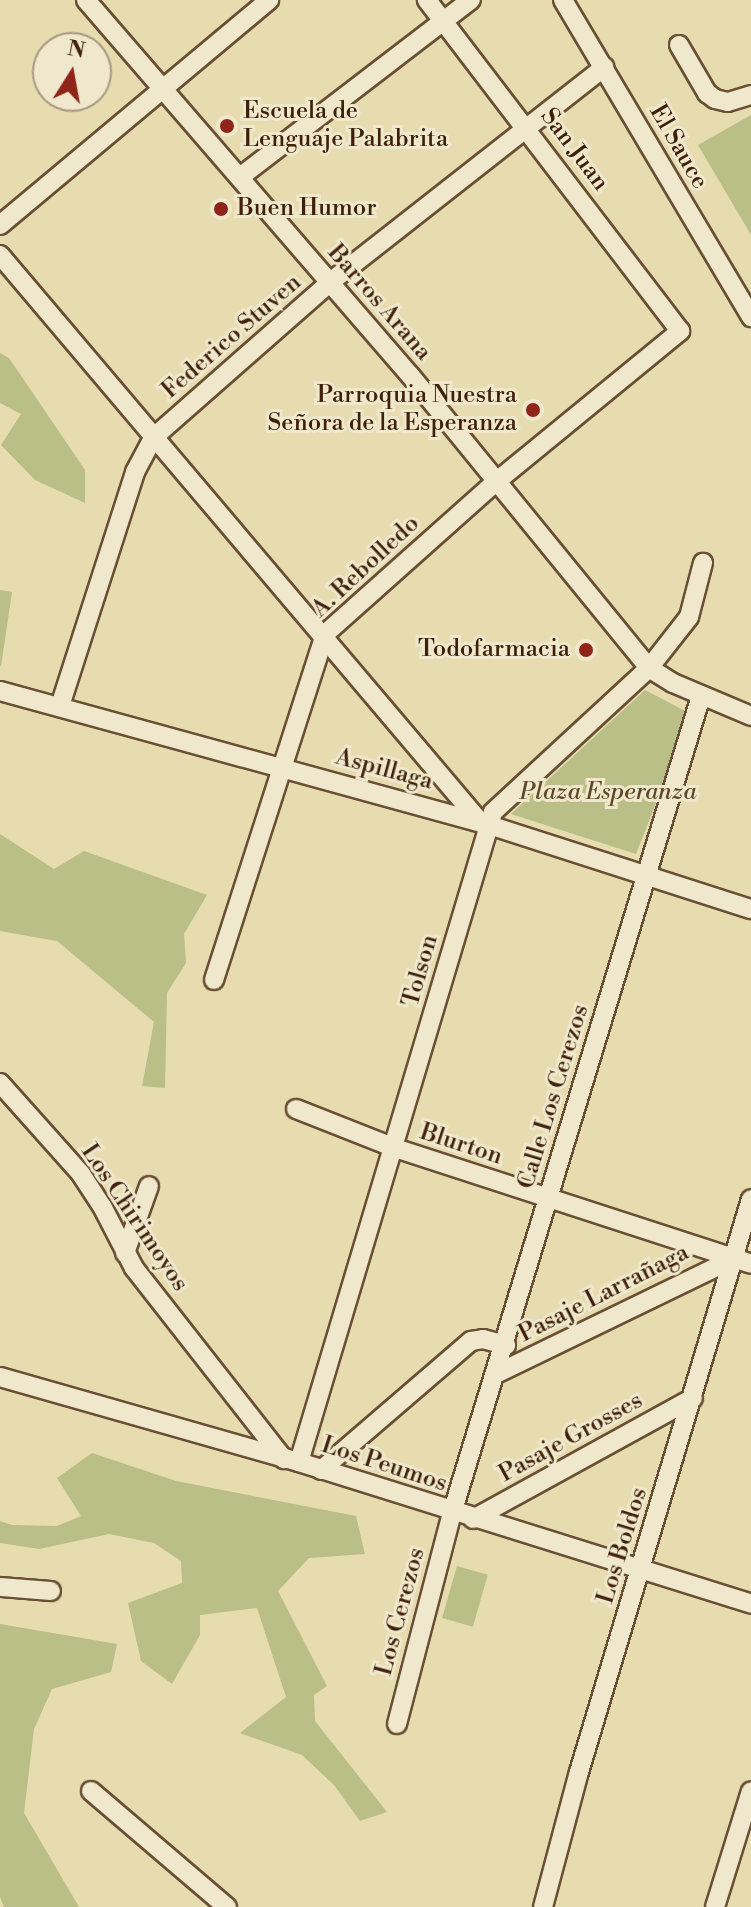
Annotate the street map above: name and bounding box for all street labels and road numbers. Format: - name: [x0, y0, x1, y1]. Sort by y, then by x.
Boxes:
- street label: El Sauce: [642, 100, 714, 194]
- street label: San Juan: [534, 103, 614, 197]
- street label: Barros Arana: [321, 239, 437, 367]
- street label: Federico Stuven: [156, 269, 308, 405]
- street label: A. Rebolledo: [306, 510, 426, 624]
- street label: Aspillaga: [332, 743, 436, 797]
- street label: Tolson: [397, 932, 445, 1010]
- street label: Calle Los Cerezos: [512, 1001, 596, 1193]
- street label: Blurton: [416, 1118, 506, 1172]
- street label: Los Chirimoyos: [74, 1139, 194, 1297]
- street label: Pasaje Larrañaga: [514, 1239, 694, 1349]
- street label: Pasaje Grosses: [494, 1387, 648, 1489]
- street label: Los Peumos: [317, 1431, 451, 1499]
- street label: Los Boldos: [592, 1484, 654, 1608]
- street label: Los Cerezos: [370, 1545, 432, 1679]

